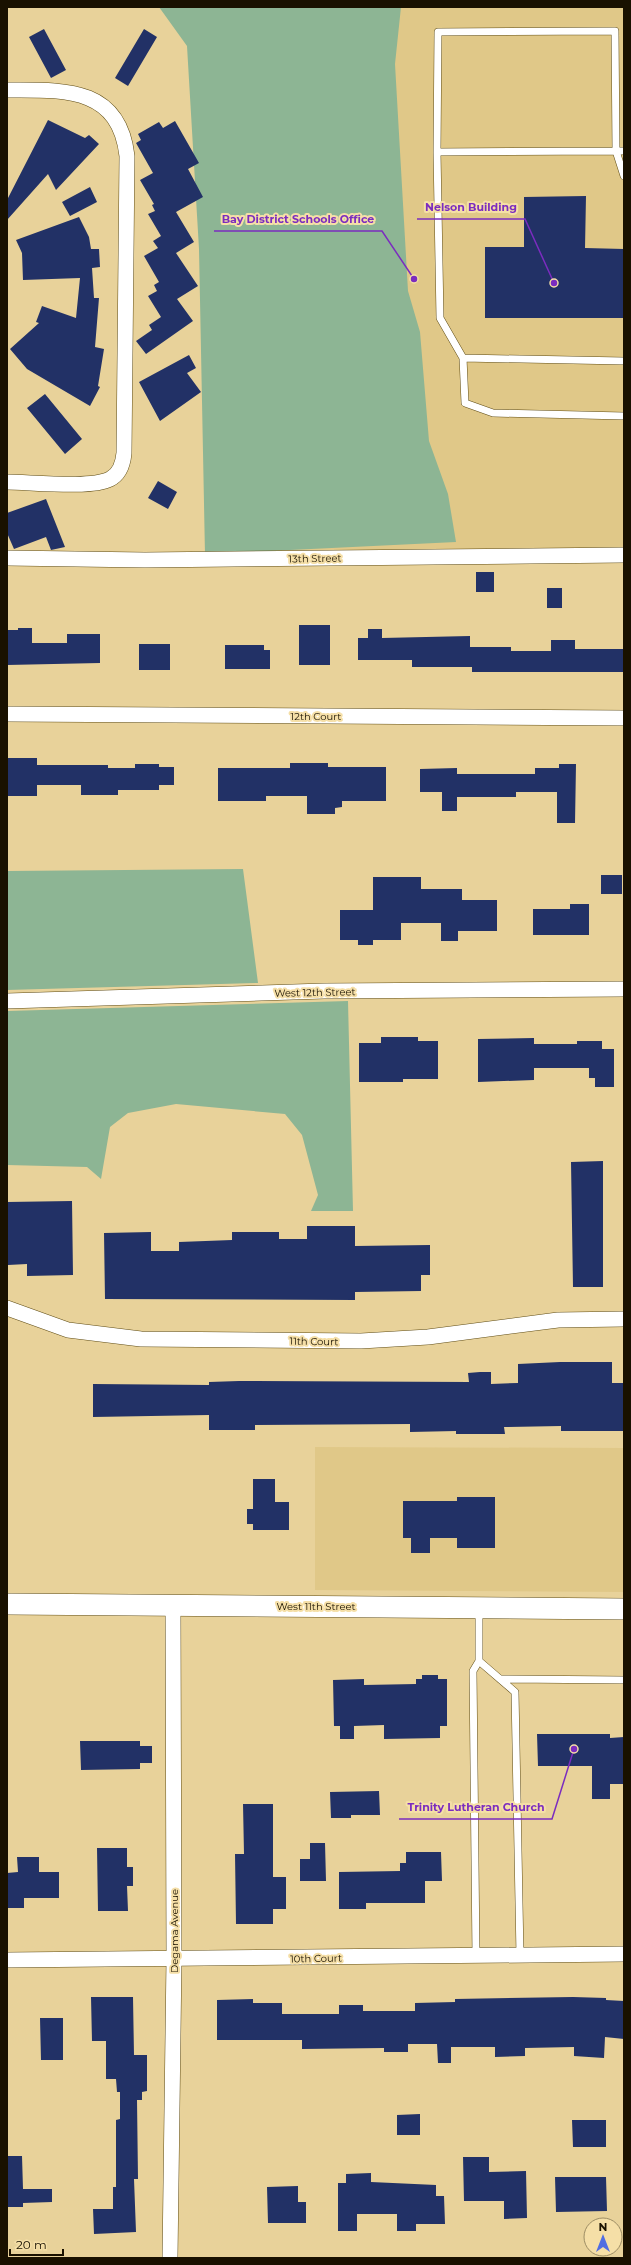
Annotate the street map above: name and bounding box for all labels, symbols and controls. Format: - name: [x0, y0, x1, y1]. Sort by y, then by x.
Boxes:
- callout: Nelson Building: [417, 196, 525, 219]
- text: Nelson Building: [425, 200, 517, 214]
- callout: Bay District Schools Office: [214, 208, 382, 231]
- text: Bay District Schools Office: [222, 212, 374, 226]
- street label: 13th Street: [288, 552, 342, 565]
- street label: 12th Court: [291, 710, 341, 723]
- street label: West 12th Street: [274, 985, 356, 1000]
- street label: 11th Court: [290, 1335, 338, 1348]
- street label: West 11th Street: [276, 1600, 356, 1613]
- callout: Trinity Lutheran Church: [399, 1796, 552, 1819]
- text: Trinity Lutheran Church: [408, 1800, 544, 1814]
- street label: Degama Avenue: [168, 1889, 181, 1973]
- street label: 10th Court: [290, 1952, 342, 1965]
- north arrow: [583, 2217, 623, 2257]
- text: N: [599, 2220, 607, 2234]
- scale bar: [10, 2231, 63, 2257]
- text: 20 m: [16, 2237, 47, 2252]

